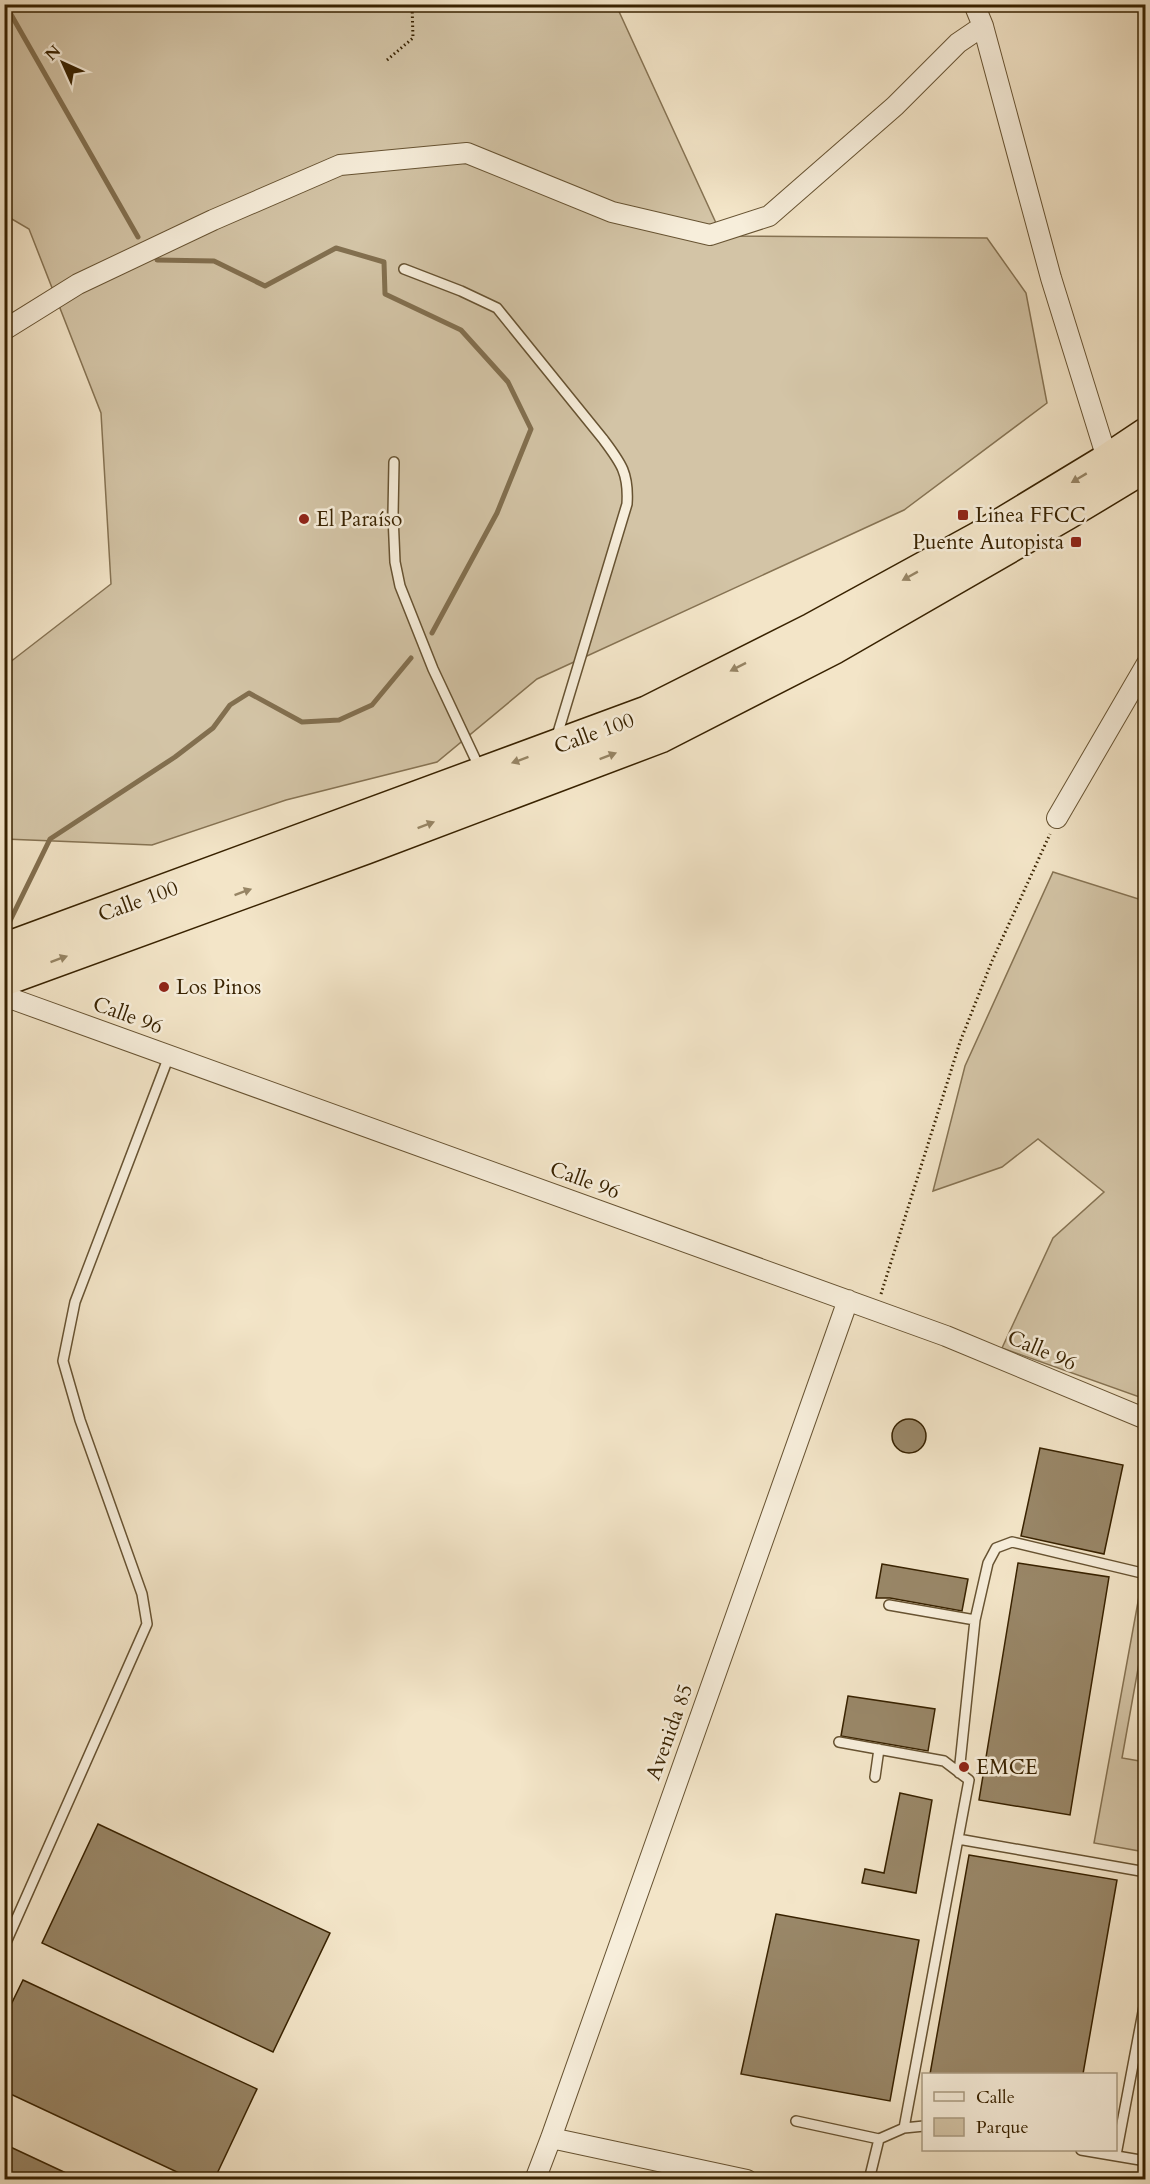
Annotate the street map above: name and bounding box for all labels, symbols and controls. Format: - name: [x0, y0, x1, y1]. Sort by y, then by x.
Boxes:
- north arrow: [33, 33, 93, 93]
- text: N: [40, 40, 66, 66]
- one-way arrow: [1071, 473, 1087, 484]
- place label: Linea FFCC: [975, 501, 1086, 530]
- place label: El Paraíso: [316, 505, 402, 534]
- marker: Linea FFCC: [956, 508, 970, 522]
- marker: El Paraíso: [297, 512, 311, 526]
- place label: Puente Autopista: [913, 528, 1064, 557]
- marker: Puente Autopista: [1069, 535, 1083, 549]
- one-way arrow: [901, 571, 918, 581]
- one-way arrow: [729, 663, 746, 672]
- street label: Calle 100: [550, 706, 638, 761]
- one-way arrow: [599, 750, 617, 760]
- one-way arrow: [511, 755, 529, 765]
- one-way arrow: [417, 819, 435, 829]
- street label: Calle 100: [94, 874, 182, 929]
- one-way arrow: [234, 887, 252, 897]
- one-way arrow: [51, 954, 69, 964]
- place label: Los Pinos: [176, 973, 261, 1002]
- marker: Los Pinos: [157, 980, 171, 994]
- street label: Calle 96: [89, 989, 167, 1041]
- street label: Calle 96: [546, 1154, 624, 1206]
- street label: Calle 96: [1003, 1323, 1081, 1378]
- street label: Avenida 85: [639, 1680, 700, 1784]
- place label: EMCE: [976, 1753, 1038, 1782]
- marker: EMCE: [957, 1760, 971, 1774]
- legend: [922, 2073, 1117, 2151]
- text: Calle: [976, 2085, 1015, 2110]
- text: Parque: [976, 2115, 1029, 2140]

